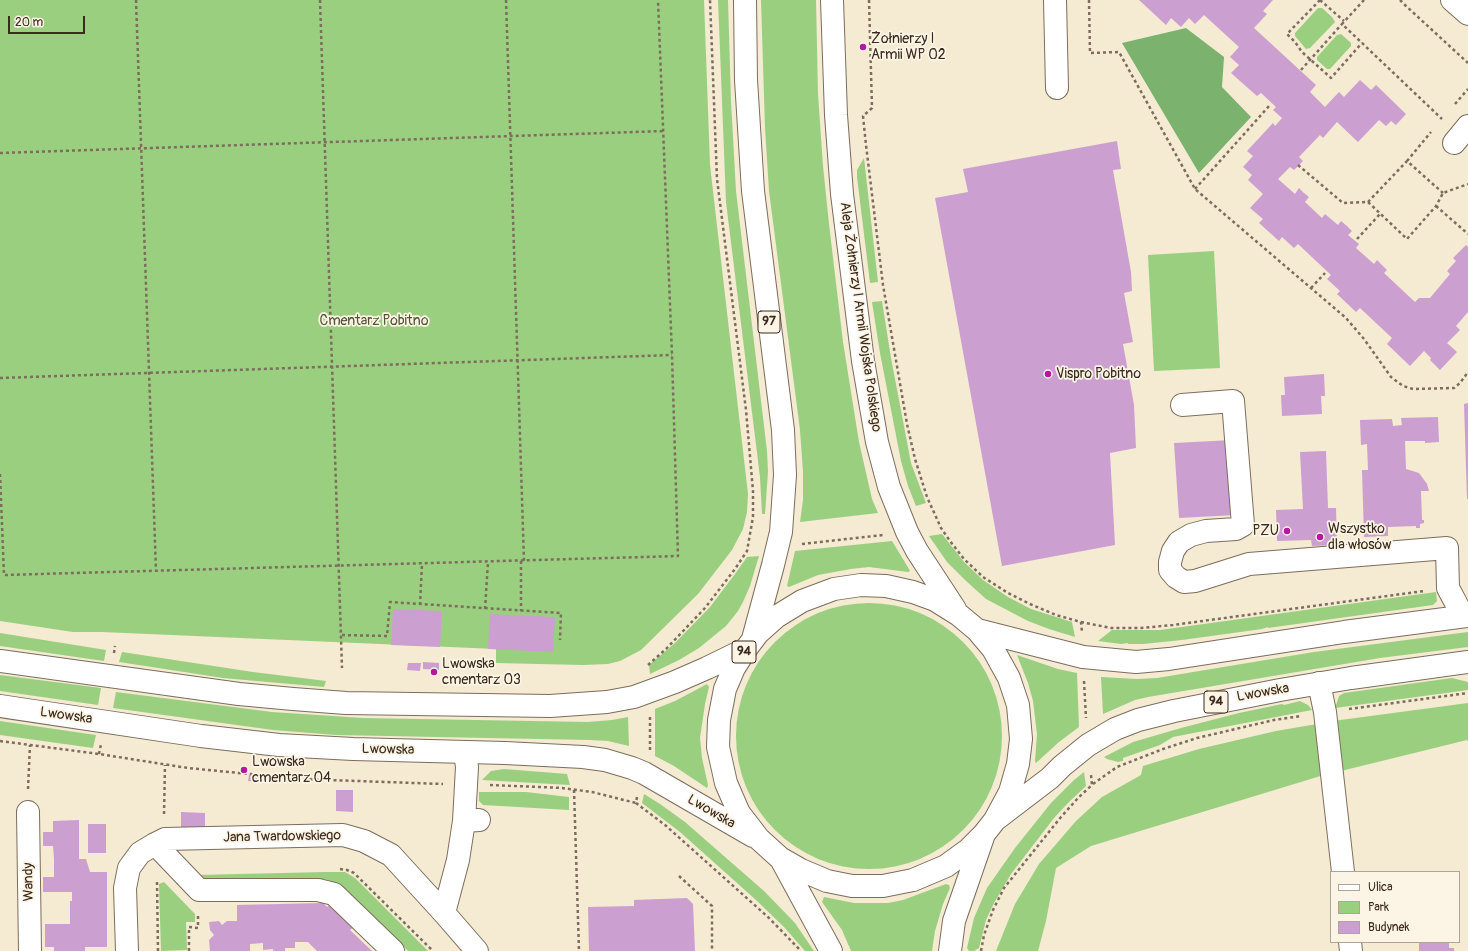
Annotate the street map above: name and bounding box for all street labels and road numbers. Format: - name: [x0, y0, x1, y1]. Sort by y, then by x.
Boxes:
- street label: Aleja Żołnierzy I Armii Wojska Polskiego: [836, 201, 884, 433]
- road number: 97: [758, 311, 780, 333]
- road number: 94: [732, 641, 756, 663]
- street label: Lwowska: [1236, 680, 1290, 706]
- road number: 94: [1204, 691, 1228, 713]
- street label: Lwowska: [39, 704, 93, 728]
- street label: Lwowska: [361, 741, 415, 759]
- street label: Lwowska: [684, 792, 738, 832]
- street label: Jana Twardowskiego: [223, 828, 341, 846]
- street label: Wandy: [20, 862, 38, 902]

